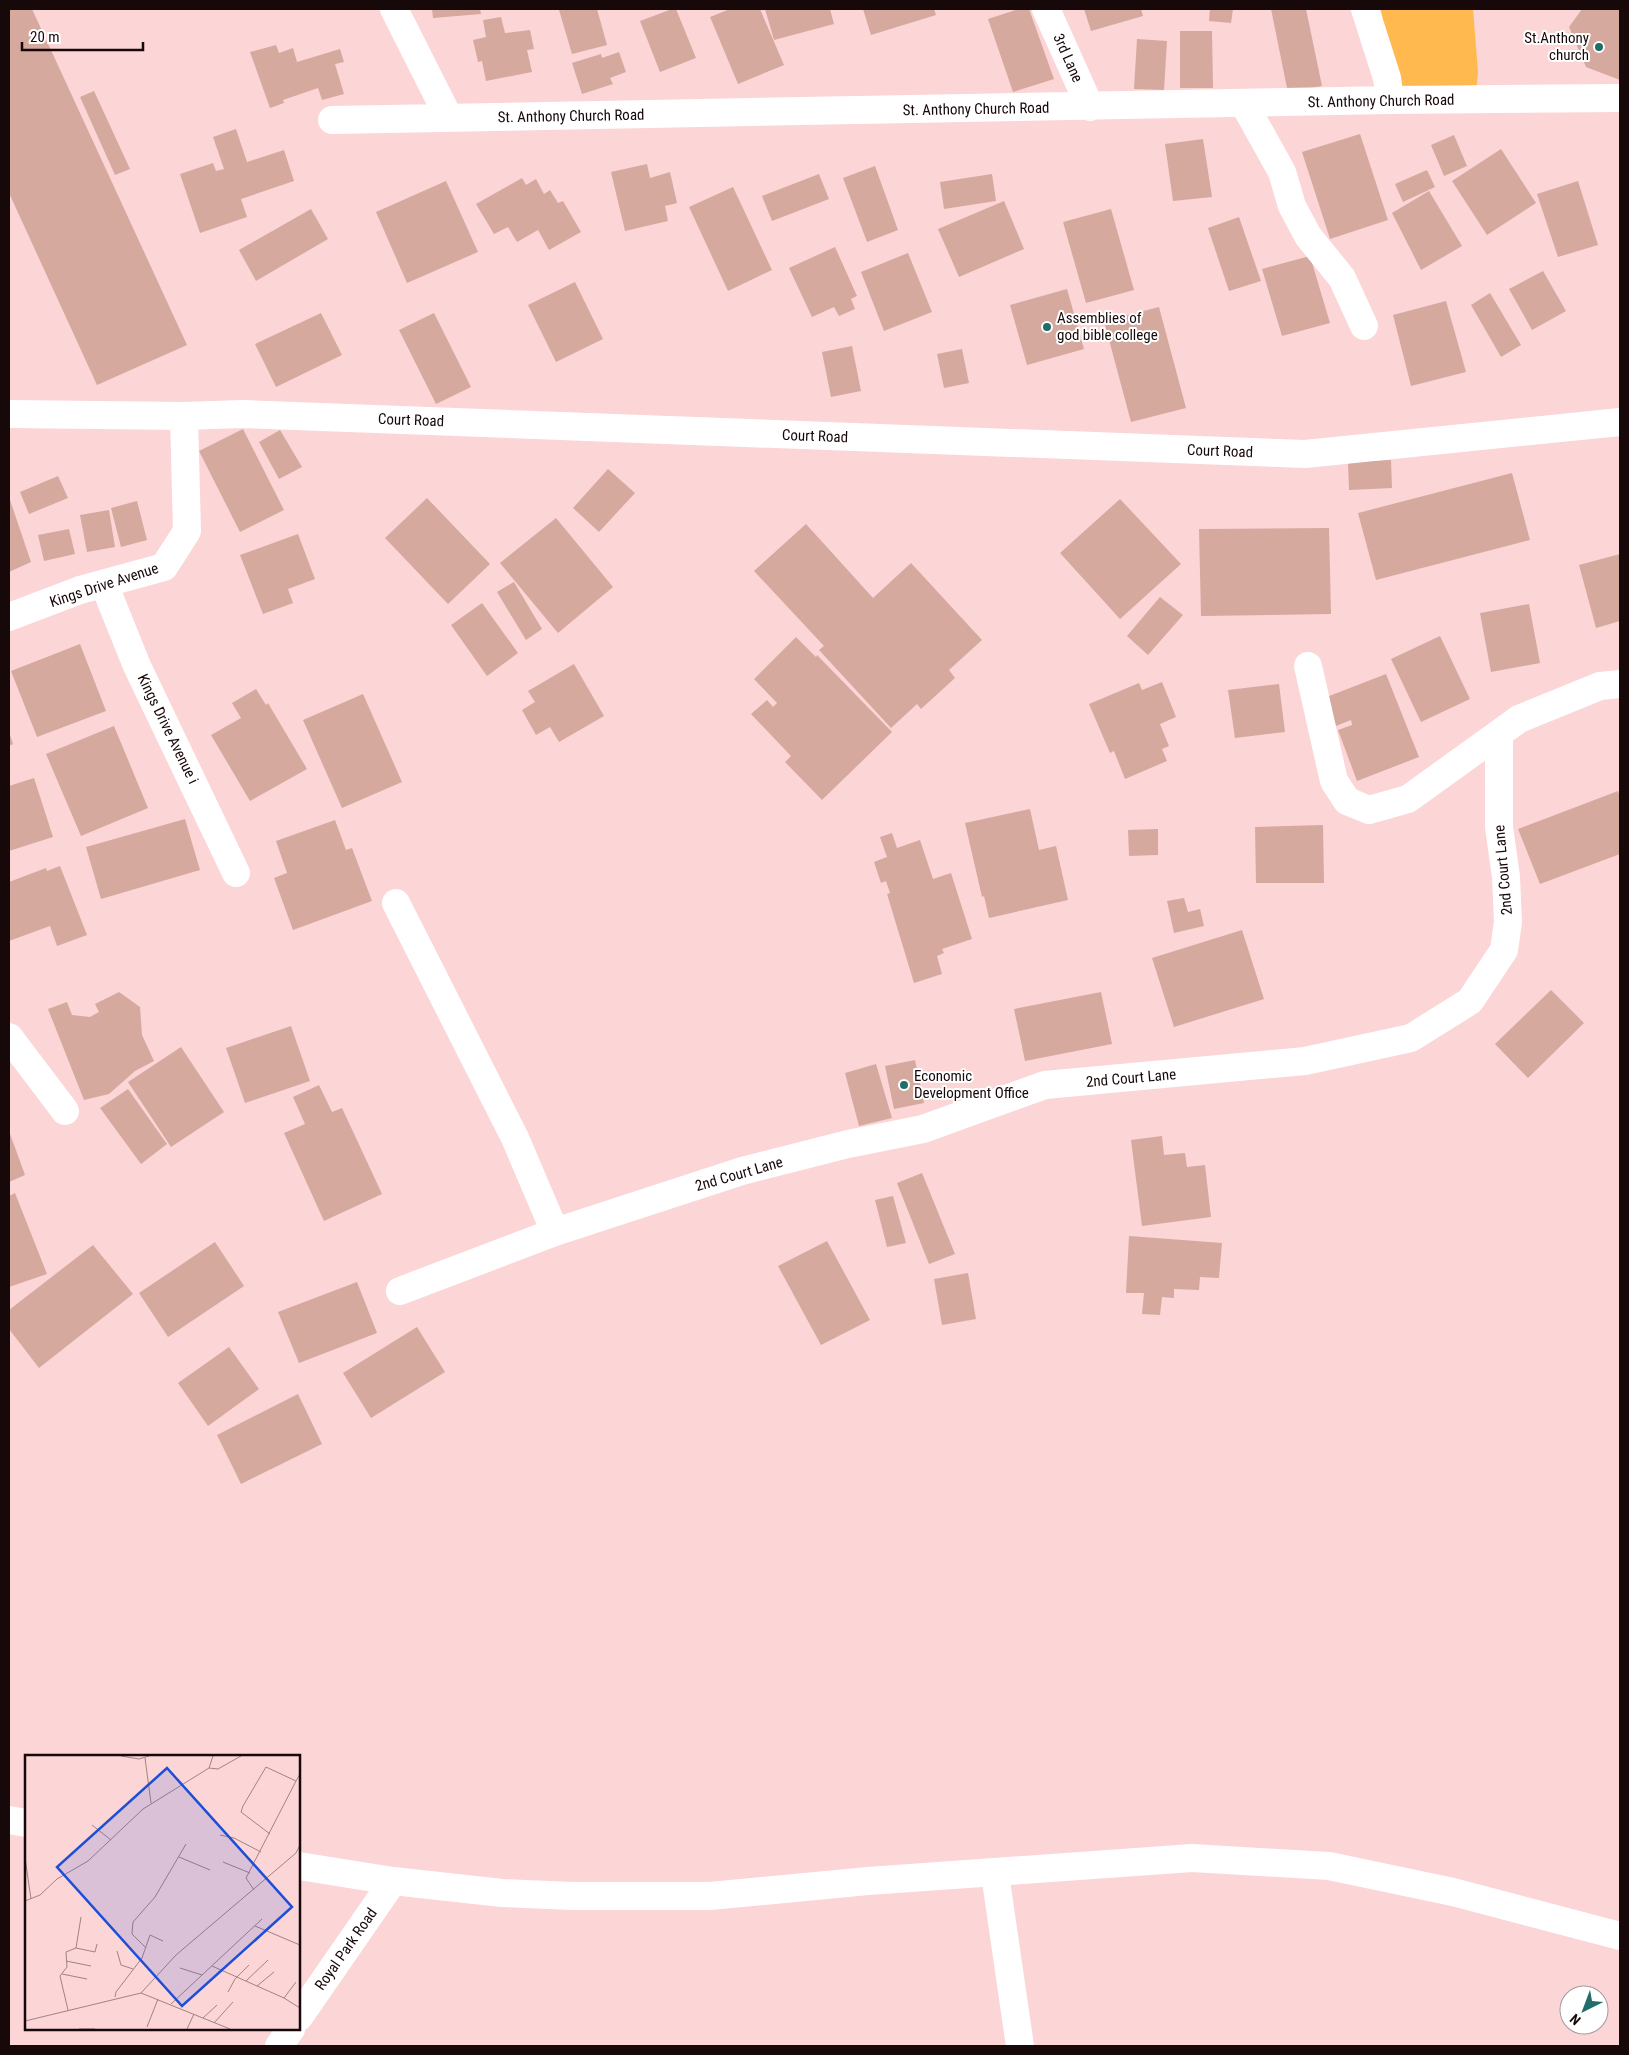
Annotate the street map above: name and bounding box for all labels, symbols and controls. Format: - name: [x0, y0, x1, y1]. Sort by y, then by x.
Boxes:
- scale bar: [22, 20, 144, 52]
- text: 20 m: [30, 28, 60, 46]
- place label: St.Anthony church: [1524, 29, 1589, 64]
- street label: 3rd Lane: [1049, 31, 1087, 85]
- marker: St.Anthony church: [1593, 41, 1605, 53]
- street label: St. Anthony Church Road: [1307, 91, 1455, 111]
- street label: St. Anthony Church Road: [902, 99, 1050, 119]
- street label: St. Anthony Church Road: [497, 106, 645, 126]
- place label: Assemblies of god bible college: [1057, 309, 1158, 344]
- marker: Assemblies of god bible college: [1041, 321, 1053, 333]
- street label: Court Road: [378, 410, 444, 430]
- street label: Court Road: [782, 426, 848, 446]
- street label: Court Road: [1187, 441, 1253, 461]
- street label: Kings Drive Avenue: [47, 559, 161, 611]
- street label: Kings Drive Avenue i: [134, 671, 202, 787]
- street label: 2nd Court Lane: [1490, 824, 1516, 916]
- street label: 2nd Court Lane: [1085, 1065, 1177, 1091]
- place label: Economic Development Office: [914, 1067, 1029, 1102]
- marker: Economic Development Office: [898, 1079, 910, 1091]
- street label: 2nd Court Lane: [693, 1153, 785, 1195]
- inset map: [25, 1755, 300, 2030]
- street label: Royal Park Road: [311, 1905, 381, 1993]
- north arrow: [1559, 1985, 1609, 2035]
- text: N: [1567, 2011, 1584, 2028]

